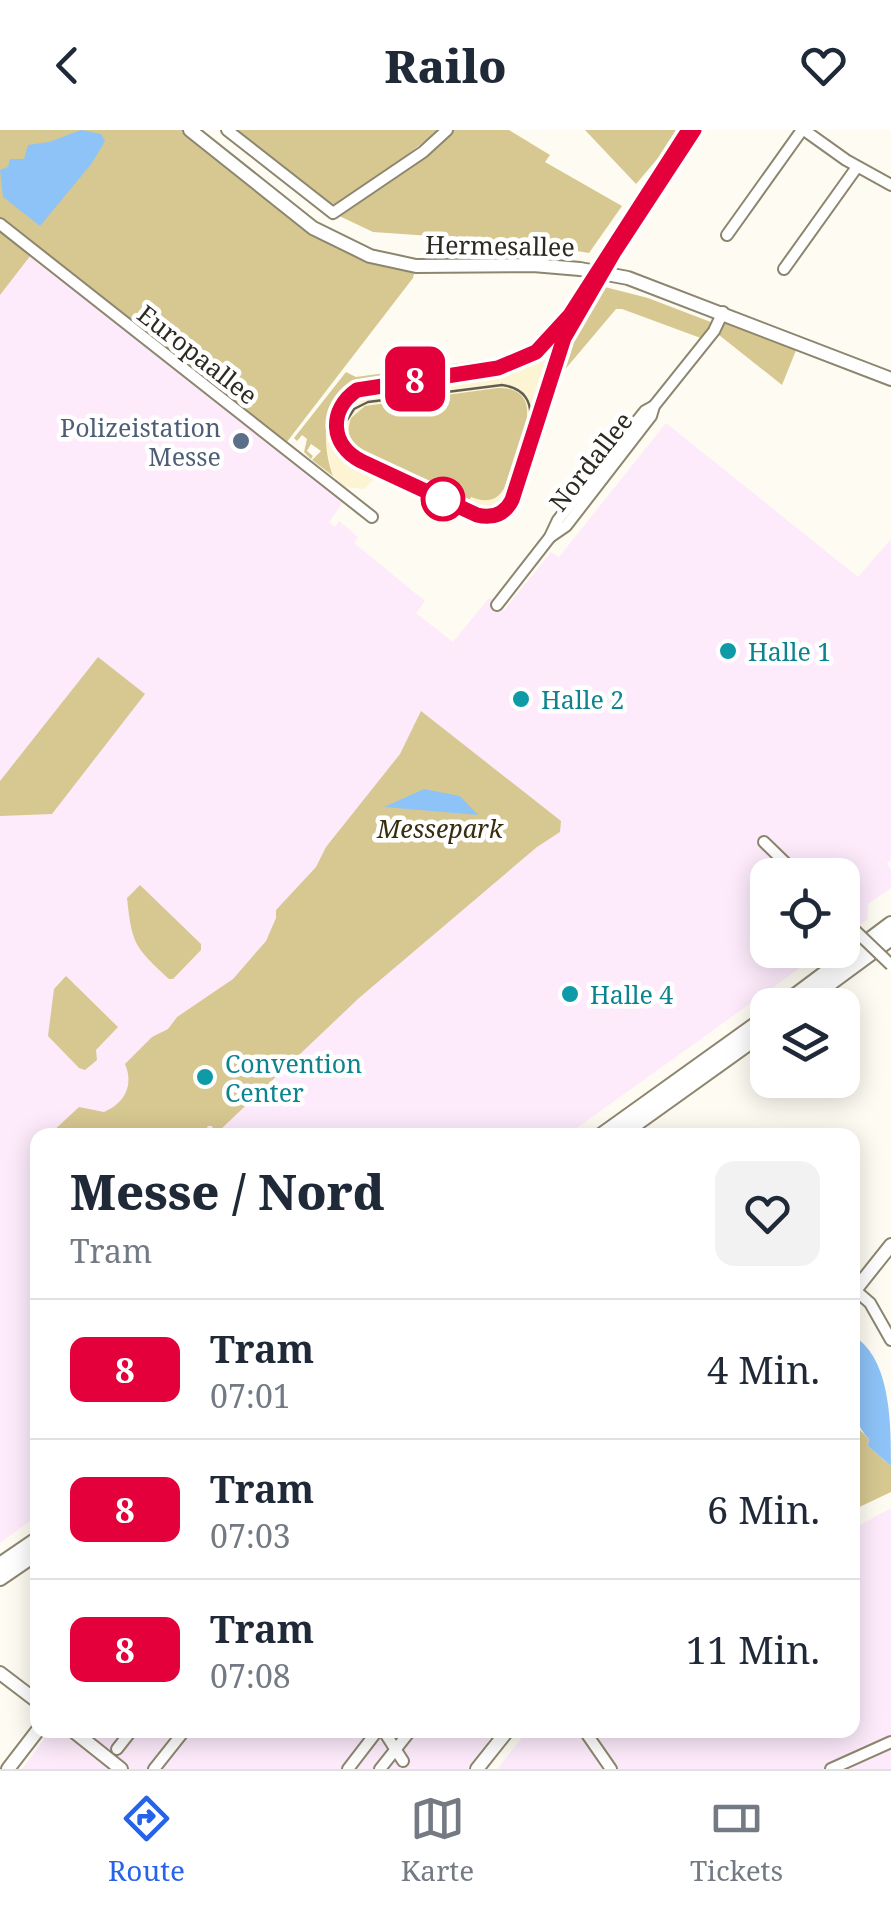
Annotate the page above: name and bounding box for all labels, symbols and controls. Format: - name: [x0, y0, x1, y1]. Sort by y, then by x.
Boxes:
- text: Railo: [385, 35, 507, 96]
- icon: back: [40, 38, 95, 93]
- icon: heart: [796, 38, 851, 93]
- street label: Hermesallee: [425, 227, 575, 263]
- street label: Europaallee: [131, 296, 265, 412]
- line badge: 8: [382, 346, 448, 412]
- text: 8: [405, 356, 425, 403]
- street label: Nordallee: [541, 404, 639, 518]
- place label: Polizeistation Messe: [60, 410, 221, 473]
- marker: Polizeistation Messe: [230, 430, 252, 452]
- unlabelled marker: [422, 478, 464, 520]
- place label: Halle 1: [748, 634, 831, 668]
- marker: Halle 1: [717, 640, 739, 662]
- place label: Halle 2: [541, 682, 624, 716]
- marker: Halle 2: [510, 688, 532, 710]
- park label: Messepark: [376, 811, 504, 845]
- map controls: [750, 858, 860, 1098]
- button: locate: [750, 858, 860, 968]
- place label: Halle 4: [590, 977, 673, 1011]
- marker: Halle 4: [559, 983, 581, 1005]
- button: layers: [750, 988, 860, 1098]
- place label: Convention Center: [225, 1046, 362, 1109]
- marker: Convention Center: [194, 1066, 216, 1088]
- text: Messe / Nord: [70, 1159, 385, 1224]
- button: heart: [715, 1161, 820, 1266]
- text: Tram: [70, 1229, 152, 1272]
- text: Tram: [210, 1322, 314, 1374]
- text: 4 Min.: [707, 1343, 820, 1395]
- text: 8: [115, 1346, 135, 1393]
- text: 07:01: [210, 1374, 291, 1417]
- text: Tram: [210, 1462, 314, 1514]
- text: 6 Min.: [707, 1483, 820, 1535]
- text: 8: [115, 1486, 135, 1533]
- text: 07:03: [210, 1514, 291, 1557]
- text: Tram: [210, 1602, 314, 1654]
- text: 11 Min.: [686, 1623, 820, 1675]
- text: 8: [115, 1626, 135, 1673]
- text: 07:08: [210, 1654, 291, 1697]
- tab: Route: [108, 1791, 185, 1889]
- tab: Karte: [401, 1791, 474, 1889]
- tab: Tickets: [690, 1791, 783, 1889]

